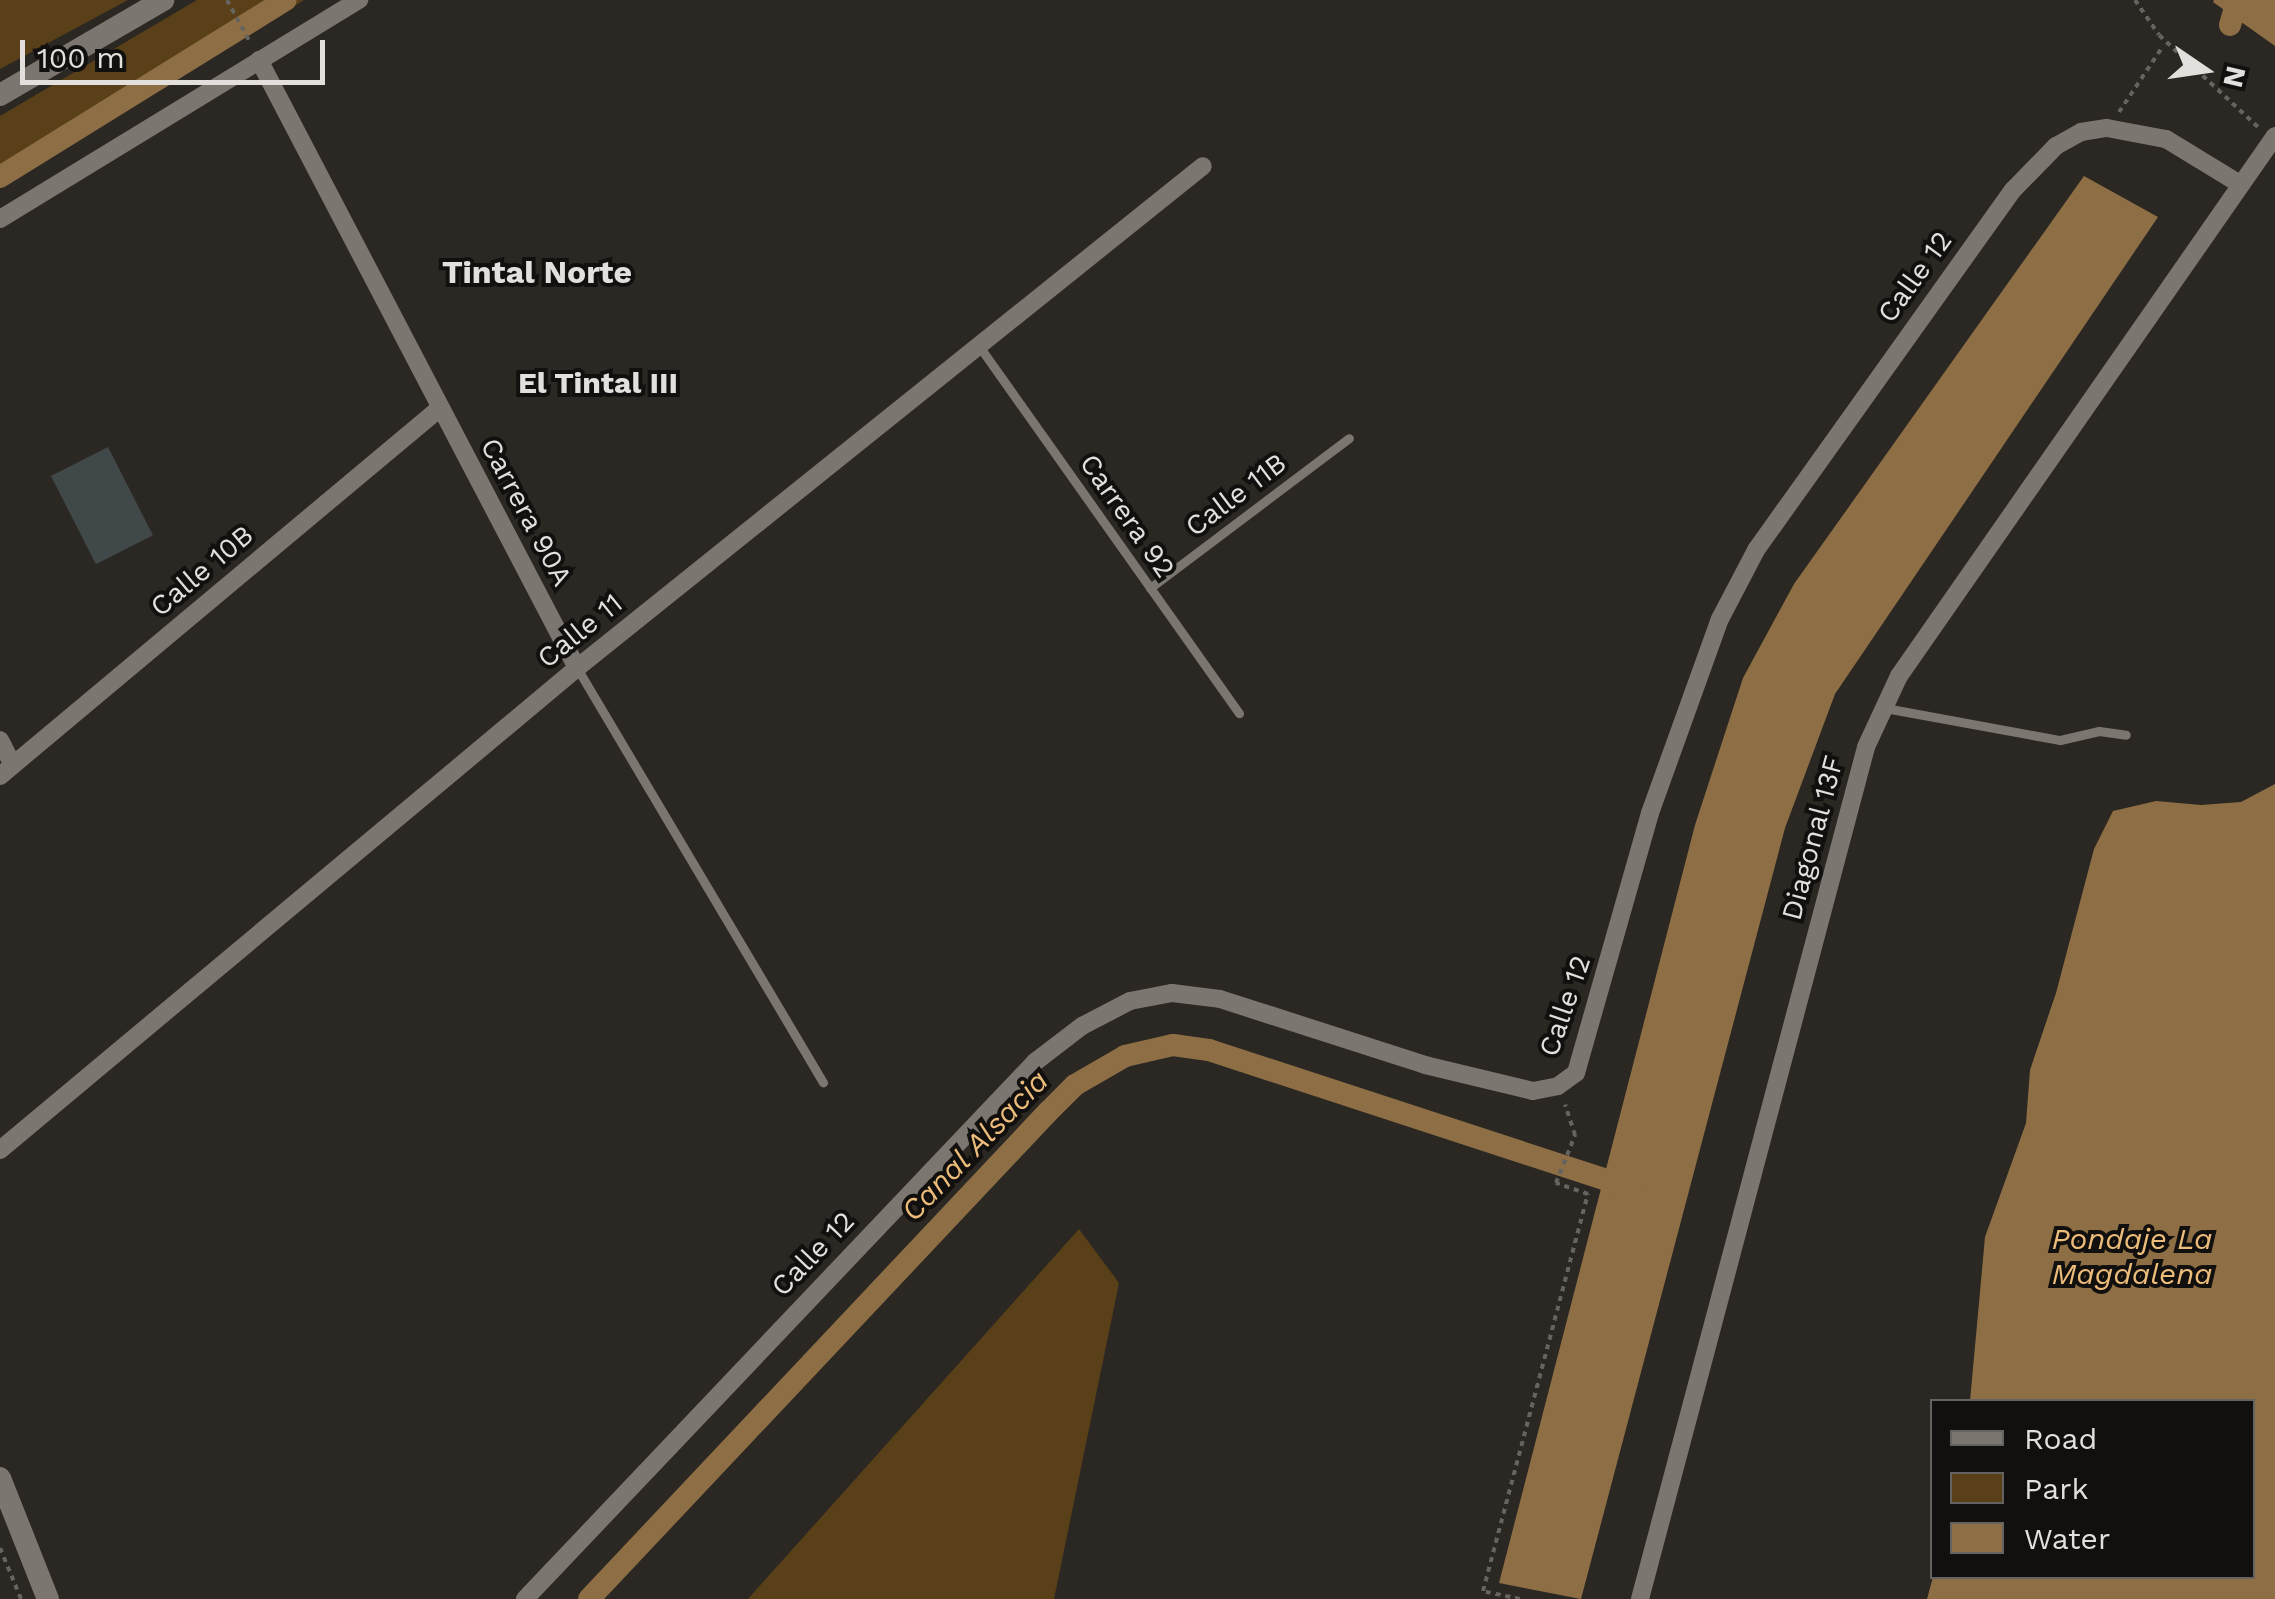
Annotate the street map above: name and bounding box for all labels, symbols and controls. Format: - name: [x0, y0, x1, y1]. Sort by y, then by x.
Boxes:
- scale bar: [25, 20, 330, 82]
- north arrow: [2155, 20, 2255, 120]
- text: 100 m: [37, 40, 125, 75]
- text: N: [2216, 63, 2253, 91]
- street label: Calle 12: [1871, 225, 1959, 329]
- district label: Tintal Norte: [442, 253, 632, 291]
- district label: El Tintal III: [517, 365, 679, 401]
- street label: Carrera 90A: [473, 432, 579, 592]
- street label: Calle 11B: [1179, 446, 1293, 544]
- street label: Carrera 92: [1072, 448, 1182, 584]
- street label: Calle 10B: [144, 518, 260, 624]
- street label: Calle 11: [531, 587, 629, 675]
- street label: Diagonal 13F: [1775, 751, 1851, 925]
- street label: Calle 12: [1532, 951, 1598, 1061]
- water label: Canal Alsacia: [893, 1062, 1057, 1230]
- street label: Calle 12: [764, 1205, 862, 1303]
- water label: Pondaje La Magdalena: [2051, 1221, 2213, 1292]
- legend: [1930, 1399, 2255, 1579]
- text: Road: [2024, 1421, 2097, 1456]
- text: Park: [2024, 1471, 2089, 1506]
- text: Water: [2024, 1521, 2110, 1556]

